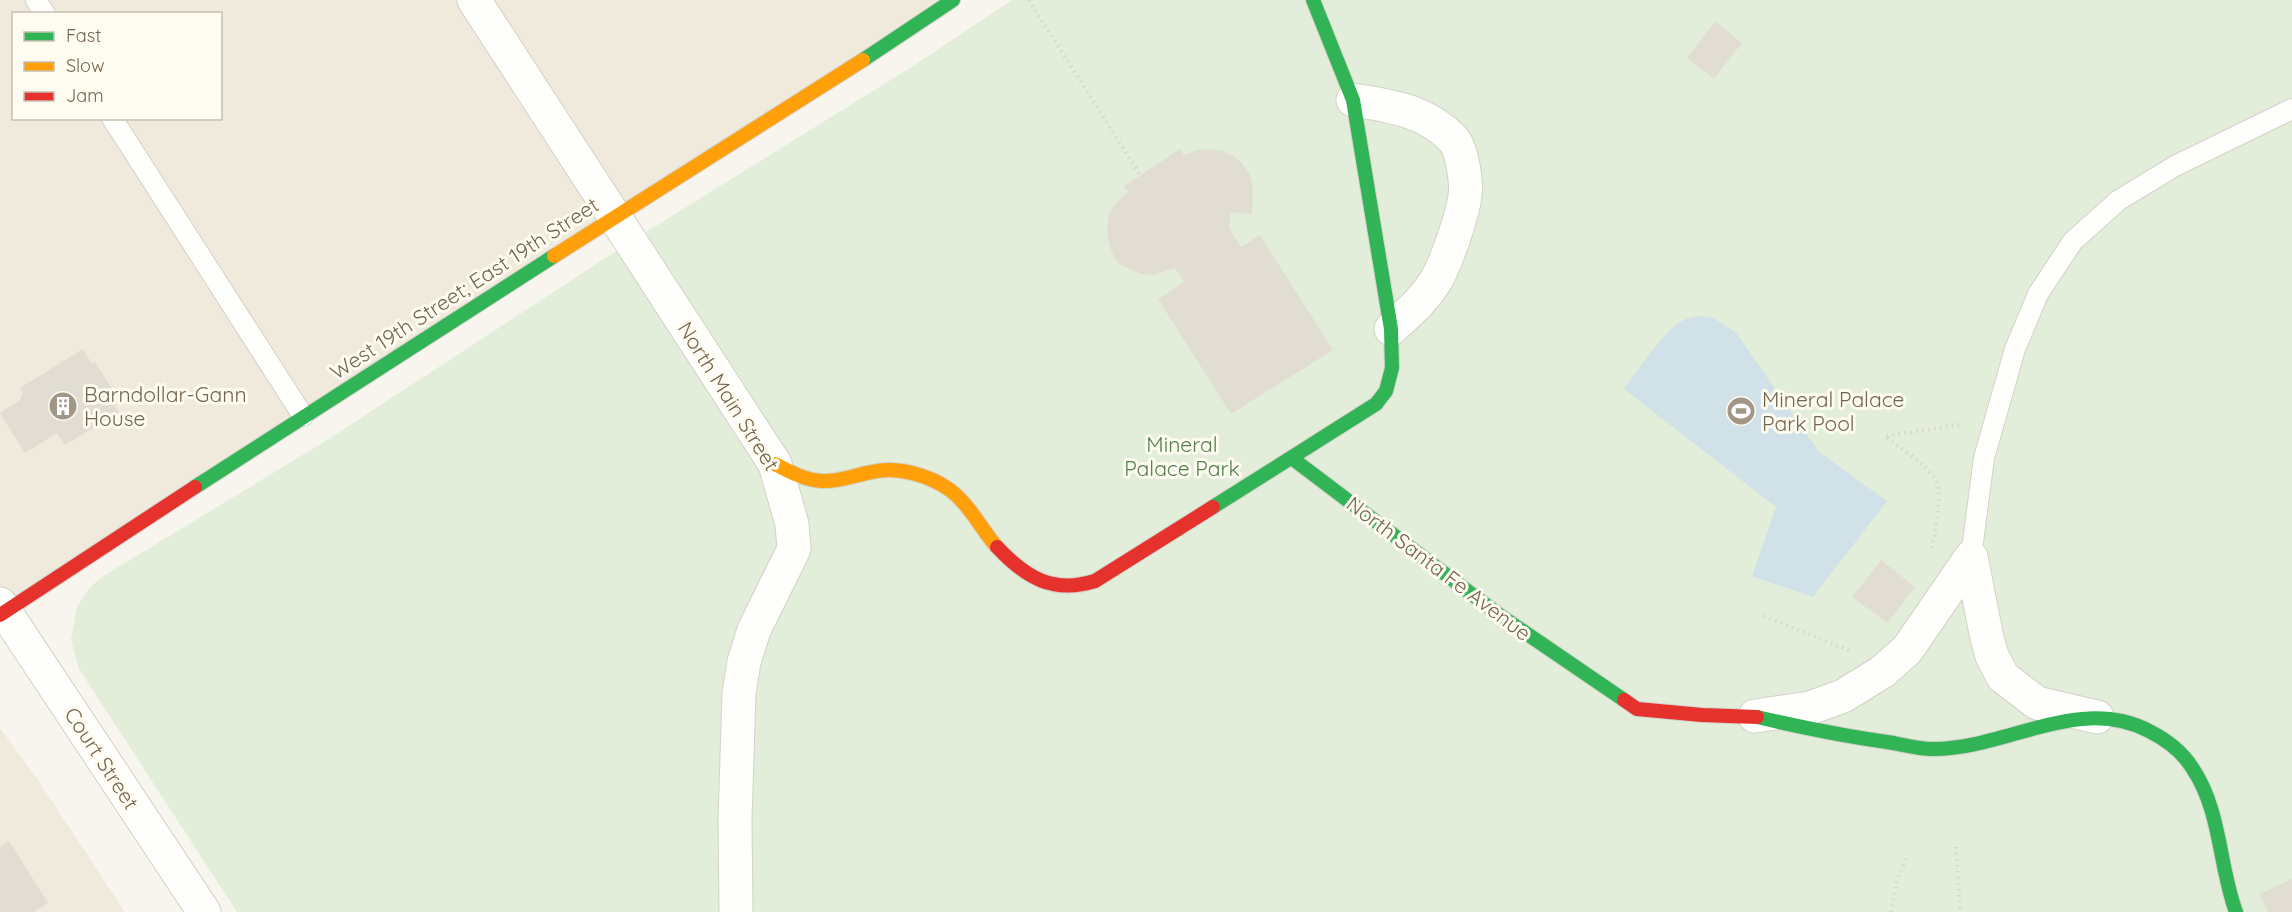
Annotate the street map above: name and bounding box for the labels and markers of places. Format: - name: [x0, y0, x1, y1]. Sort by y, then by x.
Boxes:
- place label: Barndollar-Gann House: [84, 381, 247, 431]
- place label: Mineral Palace Park Pool: [1762, 386, 1904, 436]
- building icon: Barndollar-Gann House: [47, 390, 79, 422]
- sports icon: Mineral Palace Park Pool: [1725, 395, 1757, 427]

